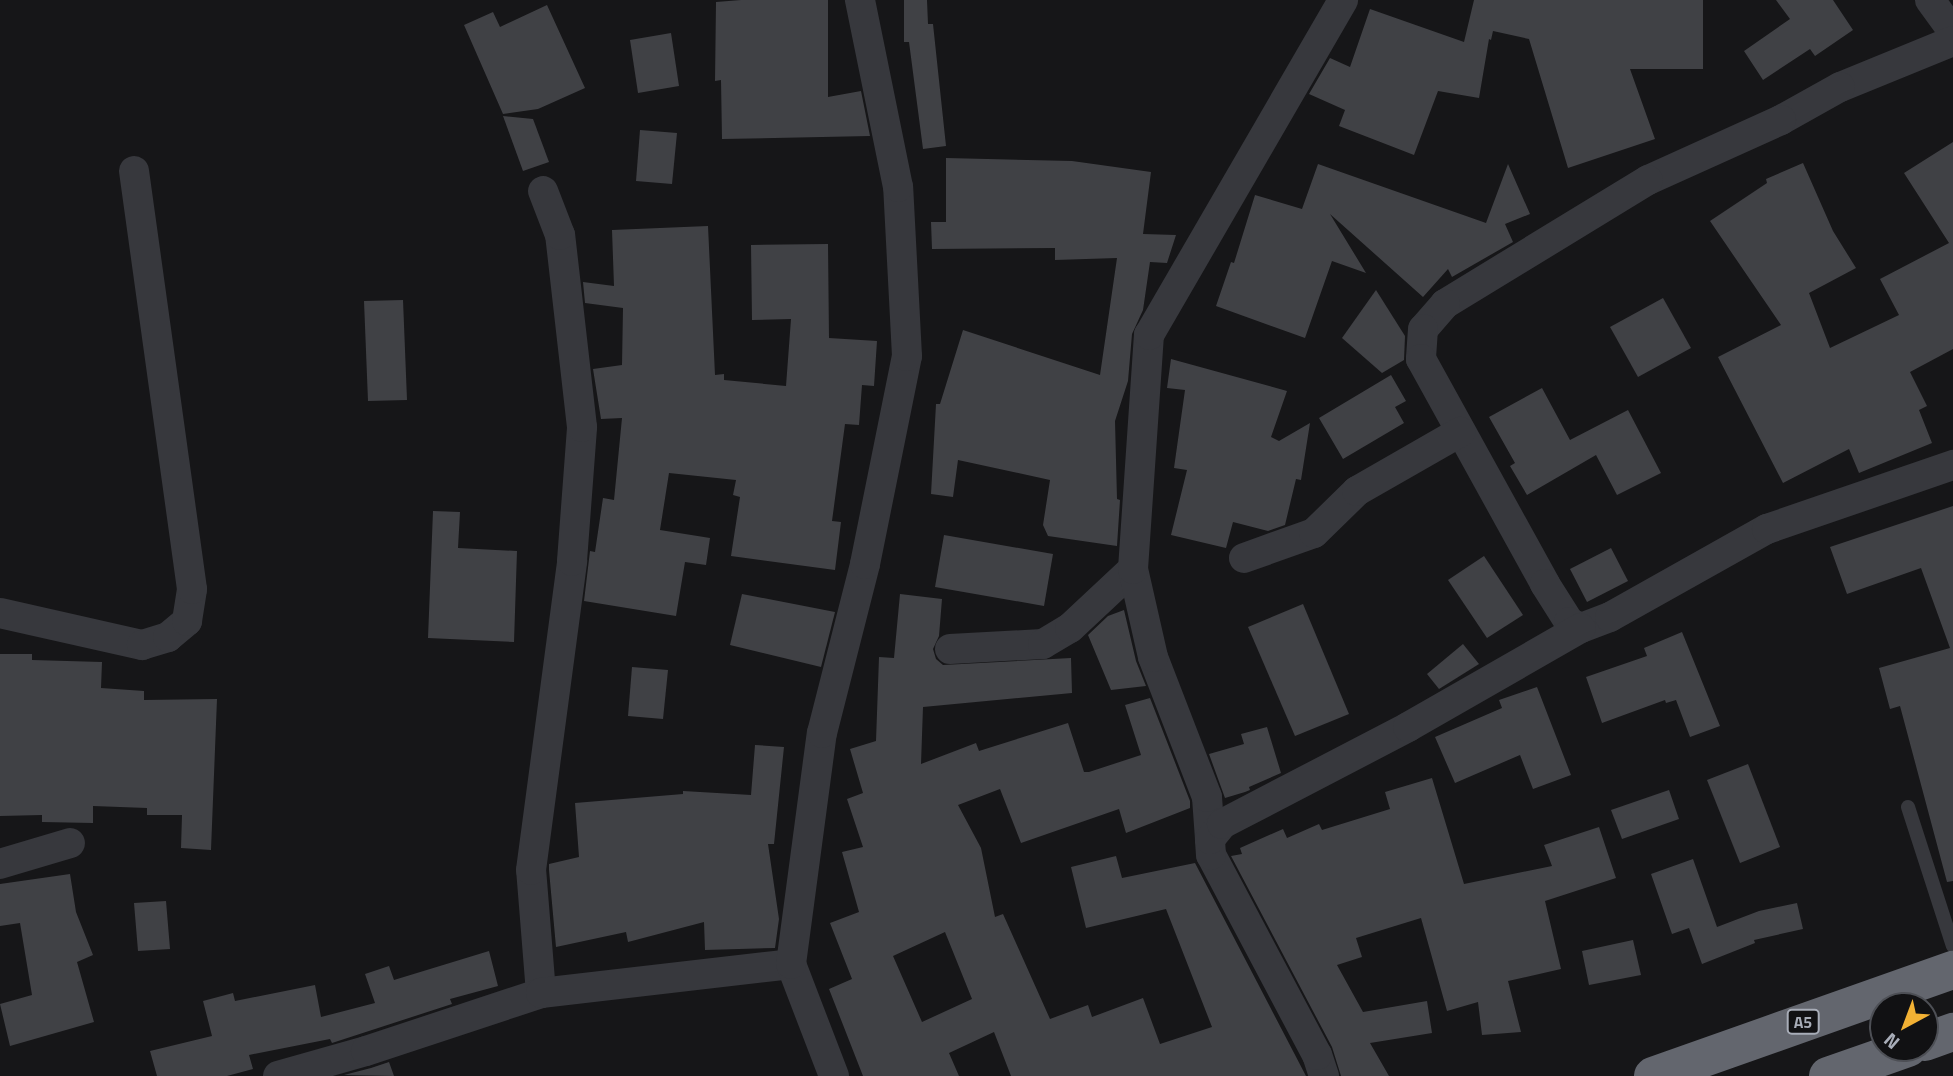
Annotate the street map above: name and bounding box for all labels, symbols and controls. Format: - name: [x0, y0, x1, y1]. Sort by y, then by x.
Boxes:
- north arrow: [1869, 992, 1939, 1062]
- road number: A5: [1786, 1010, 1820, 1034]
- text: N: [1877, 1026, 1906, 1057]

